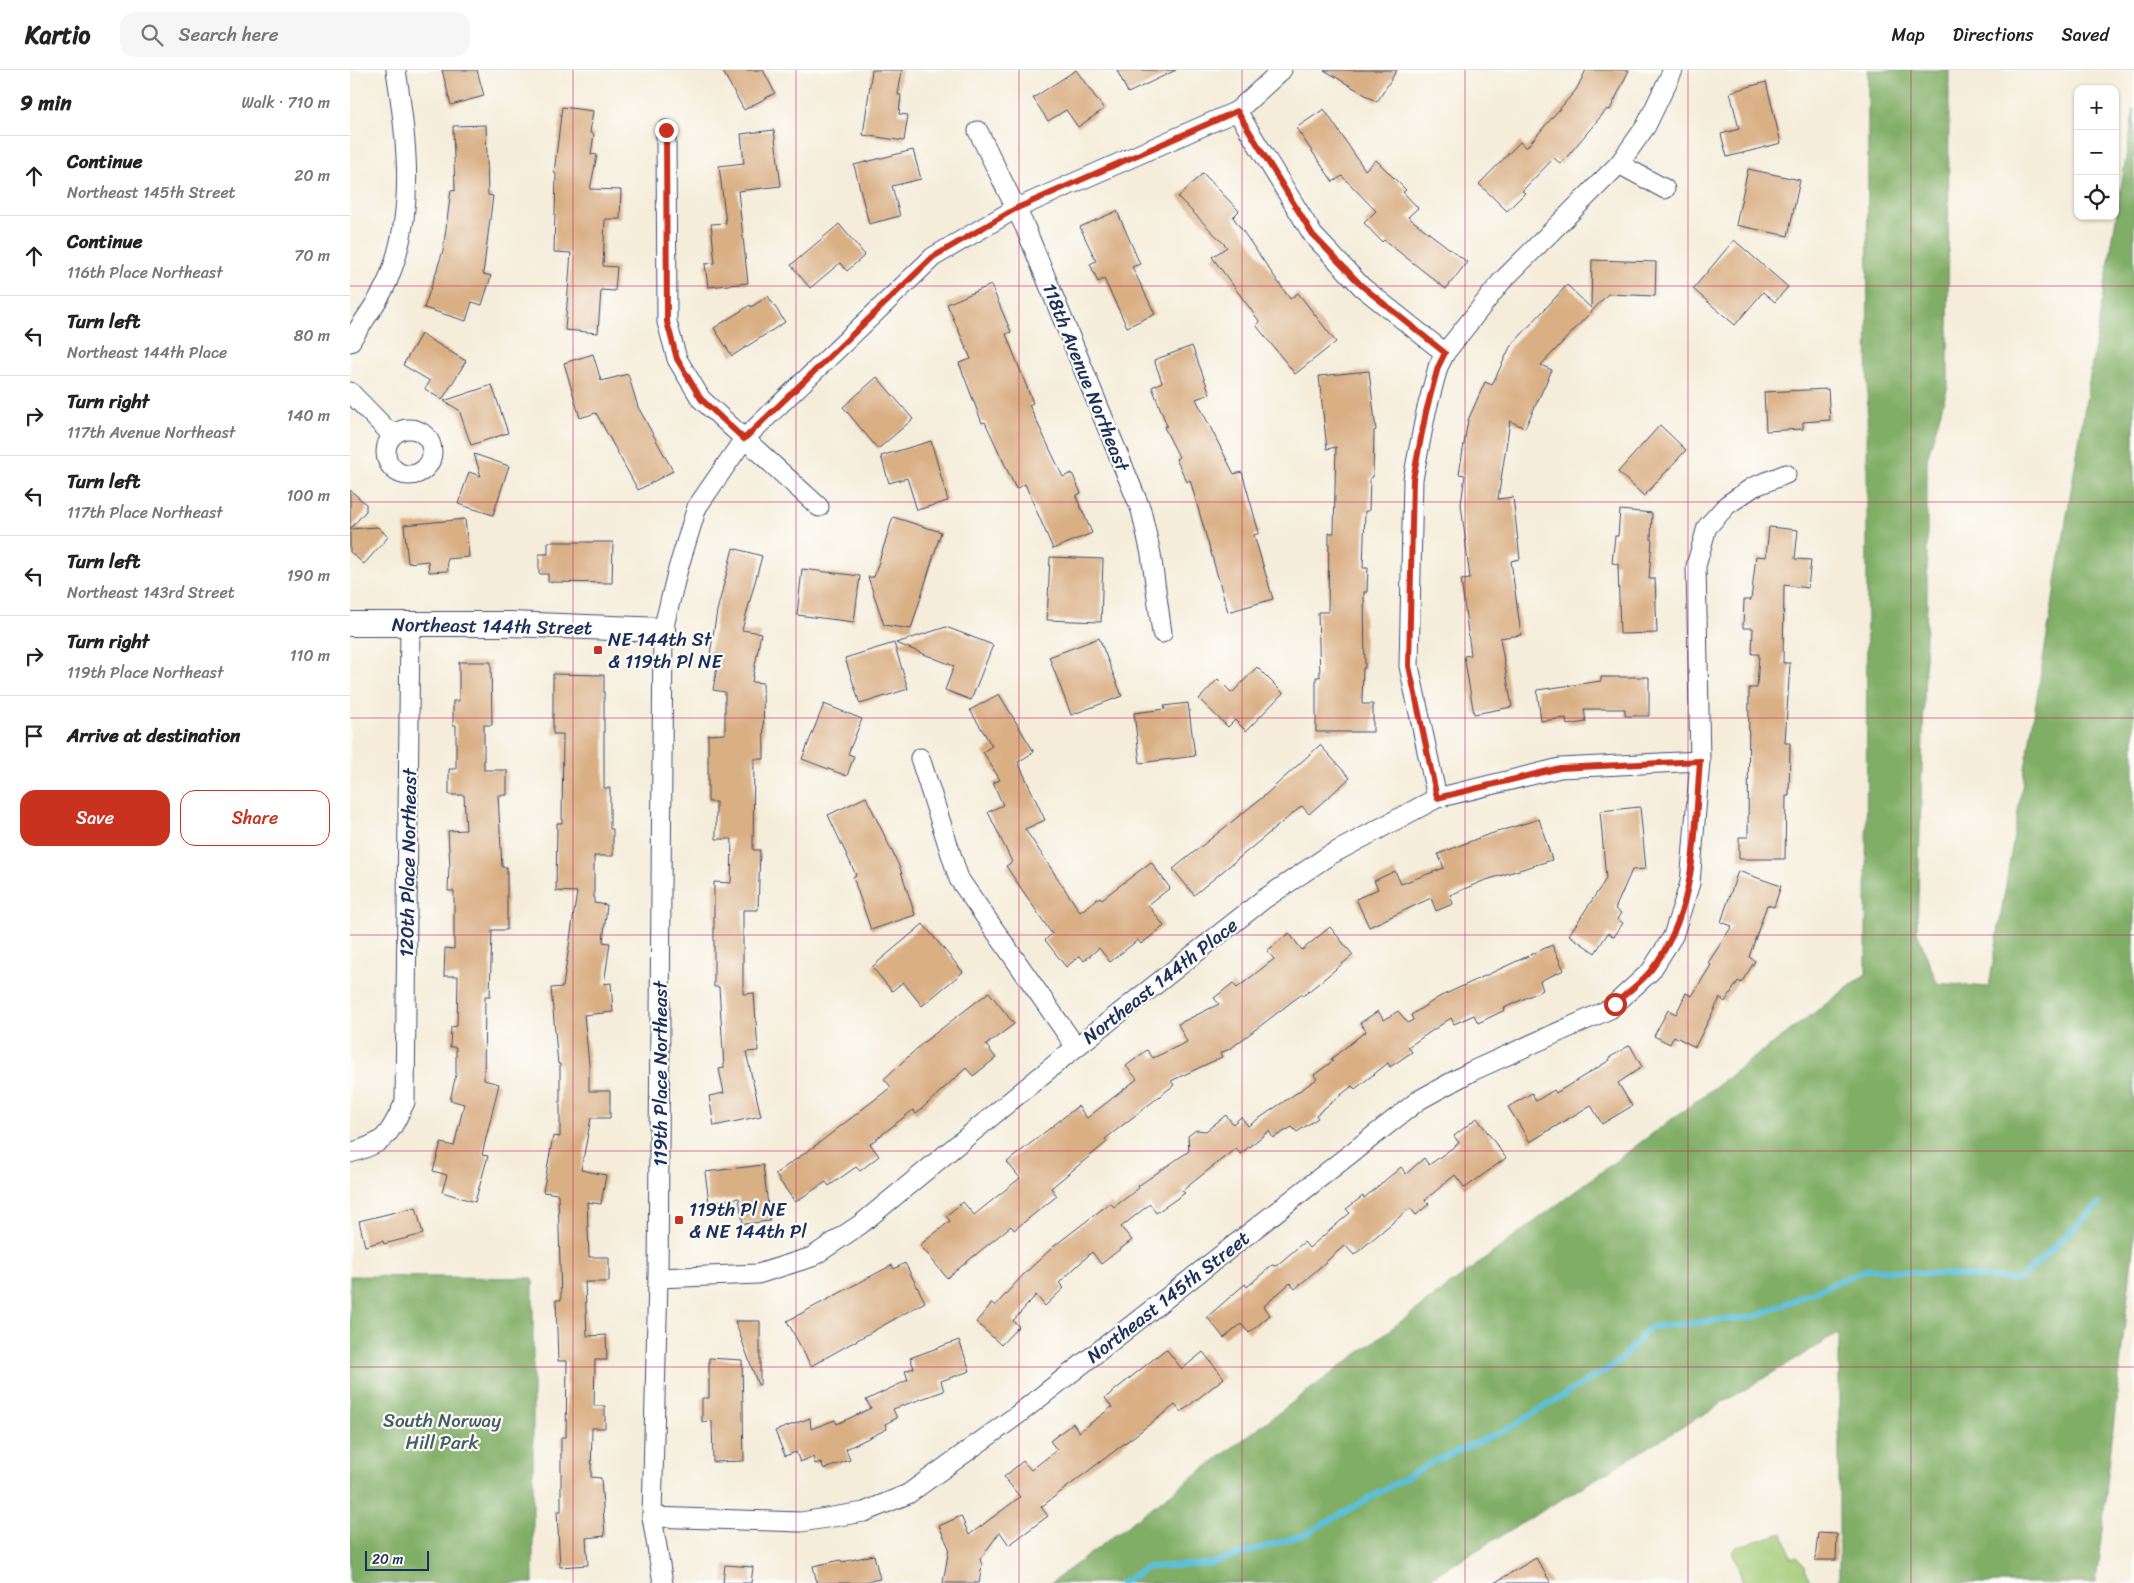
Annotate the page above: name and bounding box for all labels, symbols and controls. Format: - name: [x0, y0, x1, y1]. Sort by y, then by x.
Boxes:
- search box: [120, 12, 470, 57]
- text: Kartio: [25, 14, 90, 56]
- text: Search here: [178, 18, 279, 51]
- text: Map: [1892, 19, 1925, 51]
- text: Directions: [1953, 19, 2034, 51]
- text: Saved: [2062, 19, 2109, 51]
- icon: search: [138, 21, 166, 49]
- text: 9 min: [20, 84, 72, 122]
- map controls: [2074, 85, 2119, 220]
- button: +: [2074, 85, 2119, 130]
- text: Walk · 710 m: [241, 88, 330, 117]
- route end: [655, 119, 678, 142]
- button: −: [2074, 130, 2119, 175]
- text: Continue: [67, 145, 143, 178]
- text: 20 m: [294, 161, 330, 190]
- icon: ahead: [20, 162, 48, 190]
- button: locate: [2074, 175, 2119, 220]
- text: Northeast 145th Street: [67, 178, 236, 207]
- text: Continue: [67, 225, 143, 258]
- text: 70 m: [294, 241, 330, 270]
- icon: ahead: [20, 242, 48, 270]
- text: 116th Place Northeast: [67, 258, 223, 287]
- street label: 118th Avenue Northeast: [1033, 278, 1139, 477]
- text: Turn left: [67, 305, 140, 338]
- text: 80 m: [294, 321, 330, 350]
- icon: left: [20, 322, 48, 350]
- text: Northeast 144th Place: [67, 338, 227, 367]
- text: Turn right: [67, 385, 149, 418]
- text: 140 m: [287, 401, 330, 430]
- icon: right: [20, 402, 48, 430]
- text: 117th Avenue Northeast: [67, 418, 235, 447]
- text: Turn left: [67, 465, 140, 498]
- text: 100 m: [286, 481, 330, 510]
- icon: left: [20, 482, 48, 510]
- text: 117th Place Northeast: [67, 498, 223, 527]
- text: Turn left: [67, 545, 140, 578]
- text: 190 m: [287, 561, 330, 590]
- icon: left: [20, 562, 48, 590]
- text: Northeast 143rd Street: [67, 578, 235, 607]
- street label: Northeast 144th Street: [391, 608, 593, 644]
- place label: NE 144th St & 119th Pl NE: [608, 623, 723, 678]
- text: Turn right: [67, 625, 149, 658]
- text: 110 m: [290, 641, 330, 670]
- icon: right: [20, 642, 48, 670]
- marker: NE 144th St & 119th Pl NE: [592, 644, 604, 656]
- text: 119th Place Northeast: [67, 658, 223, 687]
- text: Arrive at destination: [67, 719, 240, 752]
- icon: arrive: [20, 722, 48, 750]
- street label: 120th Place Northeast: [390, 767, 426, 958]
- button: Save: [20, 790, 170, 846]
- button: Share: [180, 790, 330, 846]
- street label: Northeast 144th Place: [1075, 909, 1245, 1053]
- street label: 119th Place Northeast: [644, 980, 677, 1167]
- route start: [1604, 993, 1627, 1016]
- place label: 119th Pl NE & NE 144th Pl: [689, 1193, 807, 1248]
- marker: 119th Pl NE & NE 144th Pl: [673, 1214, 685, 1226]
- street label: Northeast 145th Street: [1079, 1222, 1257, 1372]
- park label: South Norway Hill Park: [383, 1404, 501, 1459]
- text: 20 m: [372, 1547, 403, 1572]
- scale bar: [365, 1548, 429, 1571]

